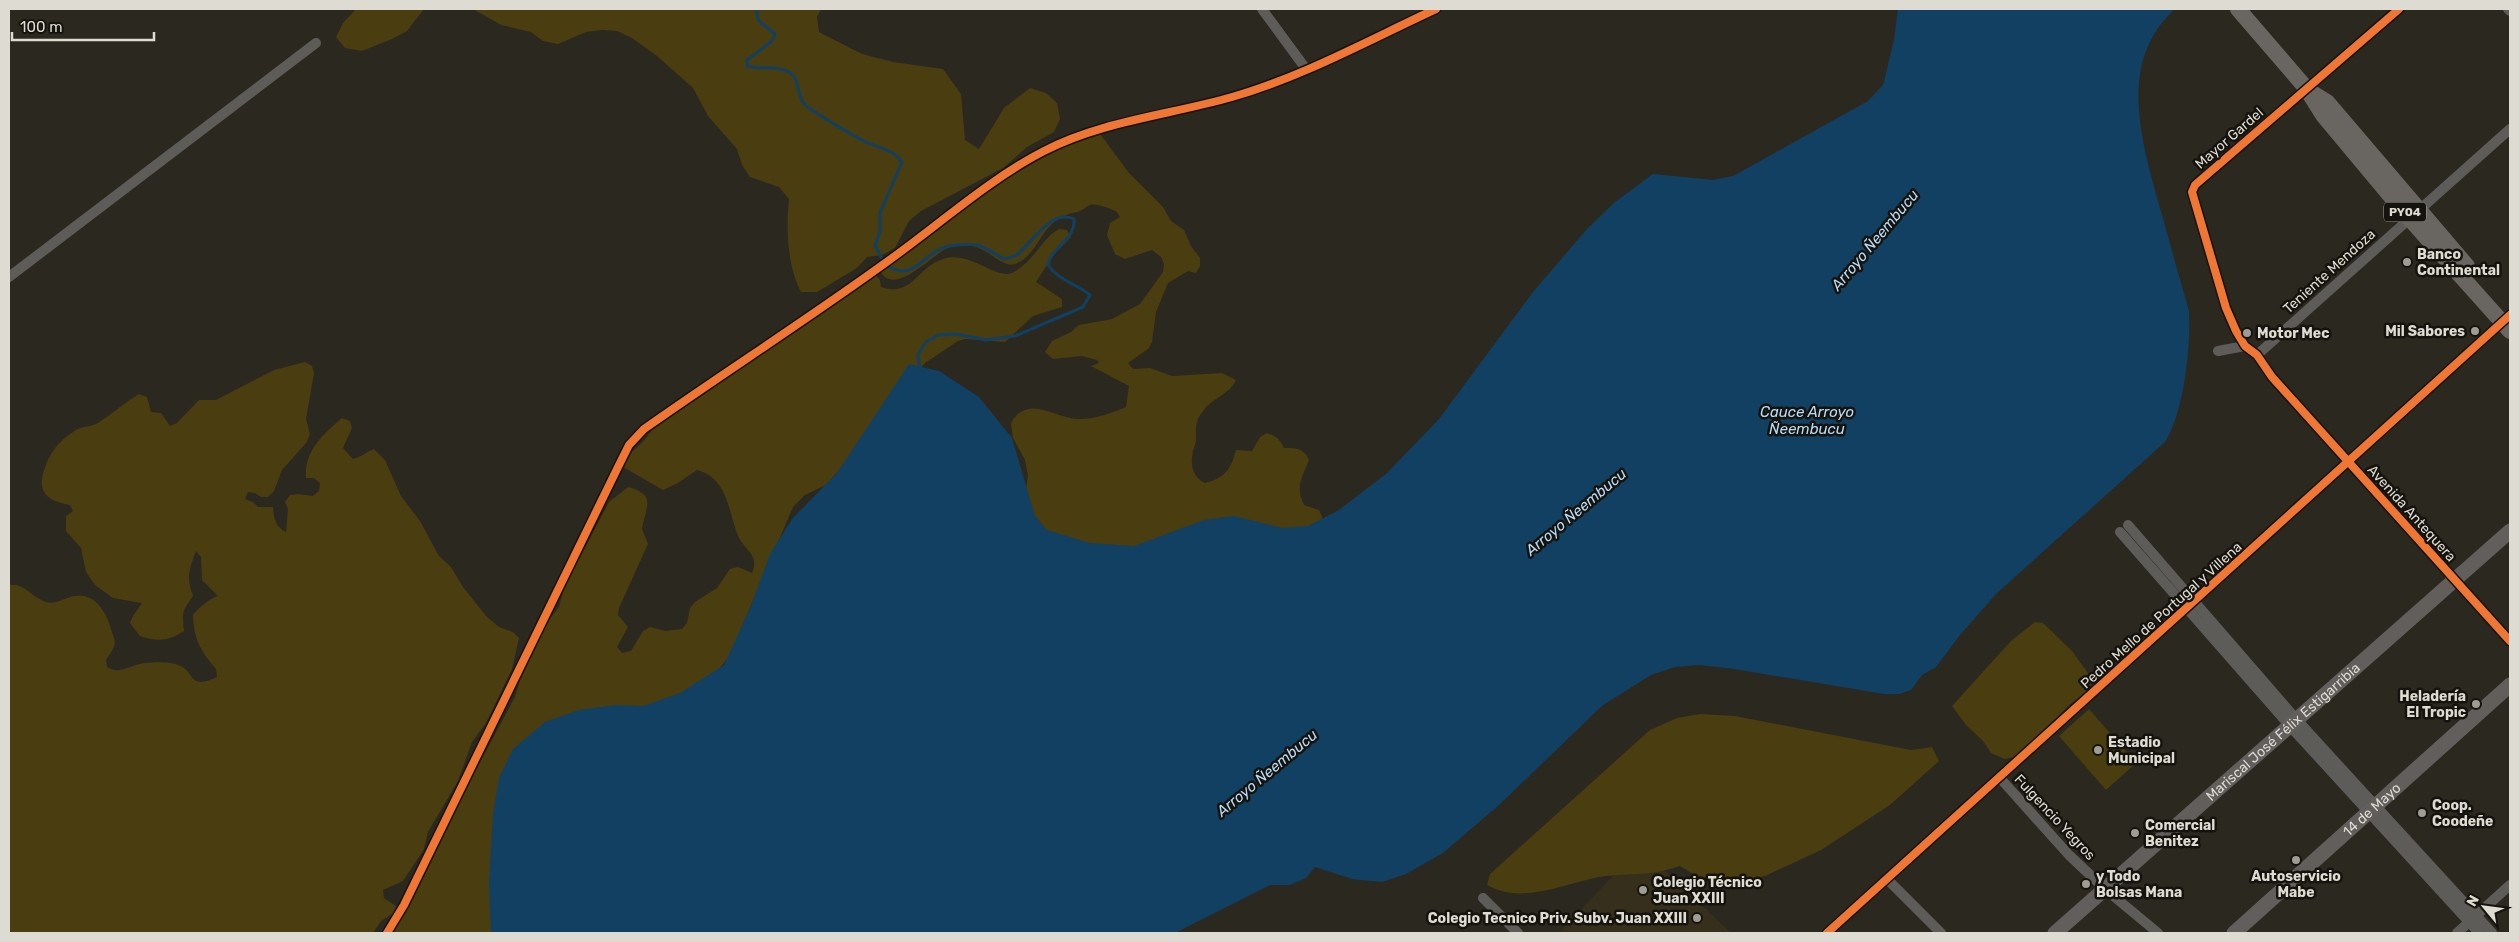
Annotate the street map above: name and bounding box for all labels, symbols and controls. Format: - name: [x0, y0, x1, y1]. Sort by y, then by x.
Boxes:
- scale bar: [12, 10, 155, 42]
- text: 100 m: [20, 18, 62, 36]
- street label: Mayor Gardel: [2192, 104, 2267, 173]
- water label: Arroyo Ñeembucu: [1827, 186, 1922, 295]
- road number: PY04: [2384, 202, 2426, 222]
- street label: Teniente Mendoza: [2280, 226, 2379, 317]
- place label: Banco Continental: [2417, 246, 2500, 279]
- marker: Banco Continental: [2401, 256, 2413, 268]
- place label: Mil Sabores: [2385, 323, 2465, 340]
- place label: Motor Mec: [2257, 325, 2329, 342]
- marker: Mil Sabores: [2469, 325, 2481, 337]
- marker: Motor Mec: [2241, 327, 2253, 339]
- water label: Cauce Arroyo Ñeembucu: [1760, 403, 1854, 438]
- street label: Avenida Antequera: [2364, 462, 2459, 565]
- water label: Arroyo Ñeembucu: [1521, 465, 1630, 560]
- street label: Pedro Mello de Portugal y Villena: [2077, 538, 2245, 692]
- street label: Mariscal José Félix Estigarribia: [2203, 659, 2364, 805]
- place label: Heladería El Tropic: [2399, 688, 2466, 721]
- marker: Heladería El Tropic: [2470, 698, 2482, 710]
- water label: Arroyo Ñeembucu: [1212, 726, 1321, 821]
- place label: Estadio Municipal: [2108, 734, 2175, 767]
- marker: Estadio Municipal: [2092, 744, 2104, 756]
- street label: Fulgencio Yegros: [2011, 771, 2099, 864]
- street label: 14 de Mayo: [2339, 779, 2404, 840]
- place label: Coop. Coodeñe: [2432, 797, 2493, 830]
- marker: Coop. Coodeñe: [2416, 807, 2428, 819]
- place label: Comercial Benitez: [2145, 817, 2215, 850]
- marker: Comercial Benitez: [2129, 827, 2141, 839]
- marker: Autoservicio Mabe: [2290, 854, 2302, 866]
- place label: y Todo Bolsas Mana: [2096, 868, 2182, 901]
- place label: Autoservicio Mabe: [2251, 868, 2341, 901]
- place label: Colegio Técnico Juan XXIII: [1653, 874, 1762, 907]
- marker: y Todo Bolsas Mana: [2080, 878, 2092, 890]
- north arrow: [2459, 882, 2509, 932]
- marker: Colegio Técnico Juan XXIII: [1637, 884, 1649, 896]
- text: N: [2463, 892, 2483, 909]
- place label: Colegio Tecnico Priv. Subv. Juan XXIII: [1428, 910, 1687, 927]
- marker: Colegio Tecnico Priv. Subv. Juan XXIII: [1691, 912, 1703, 924]

